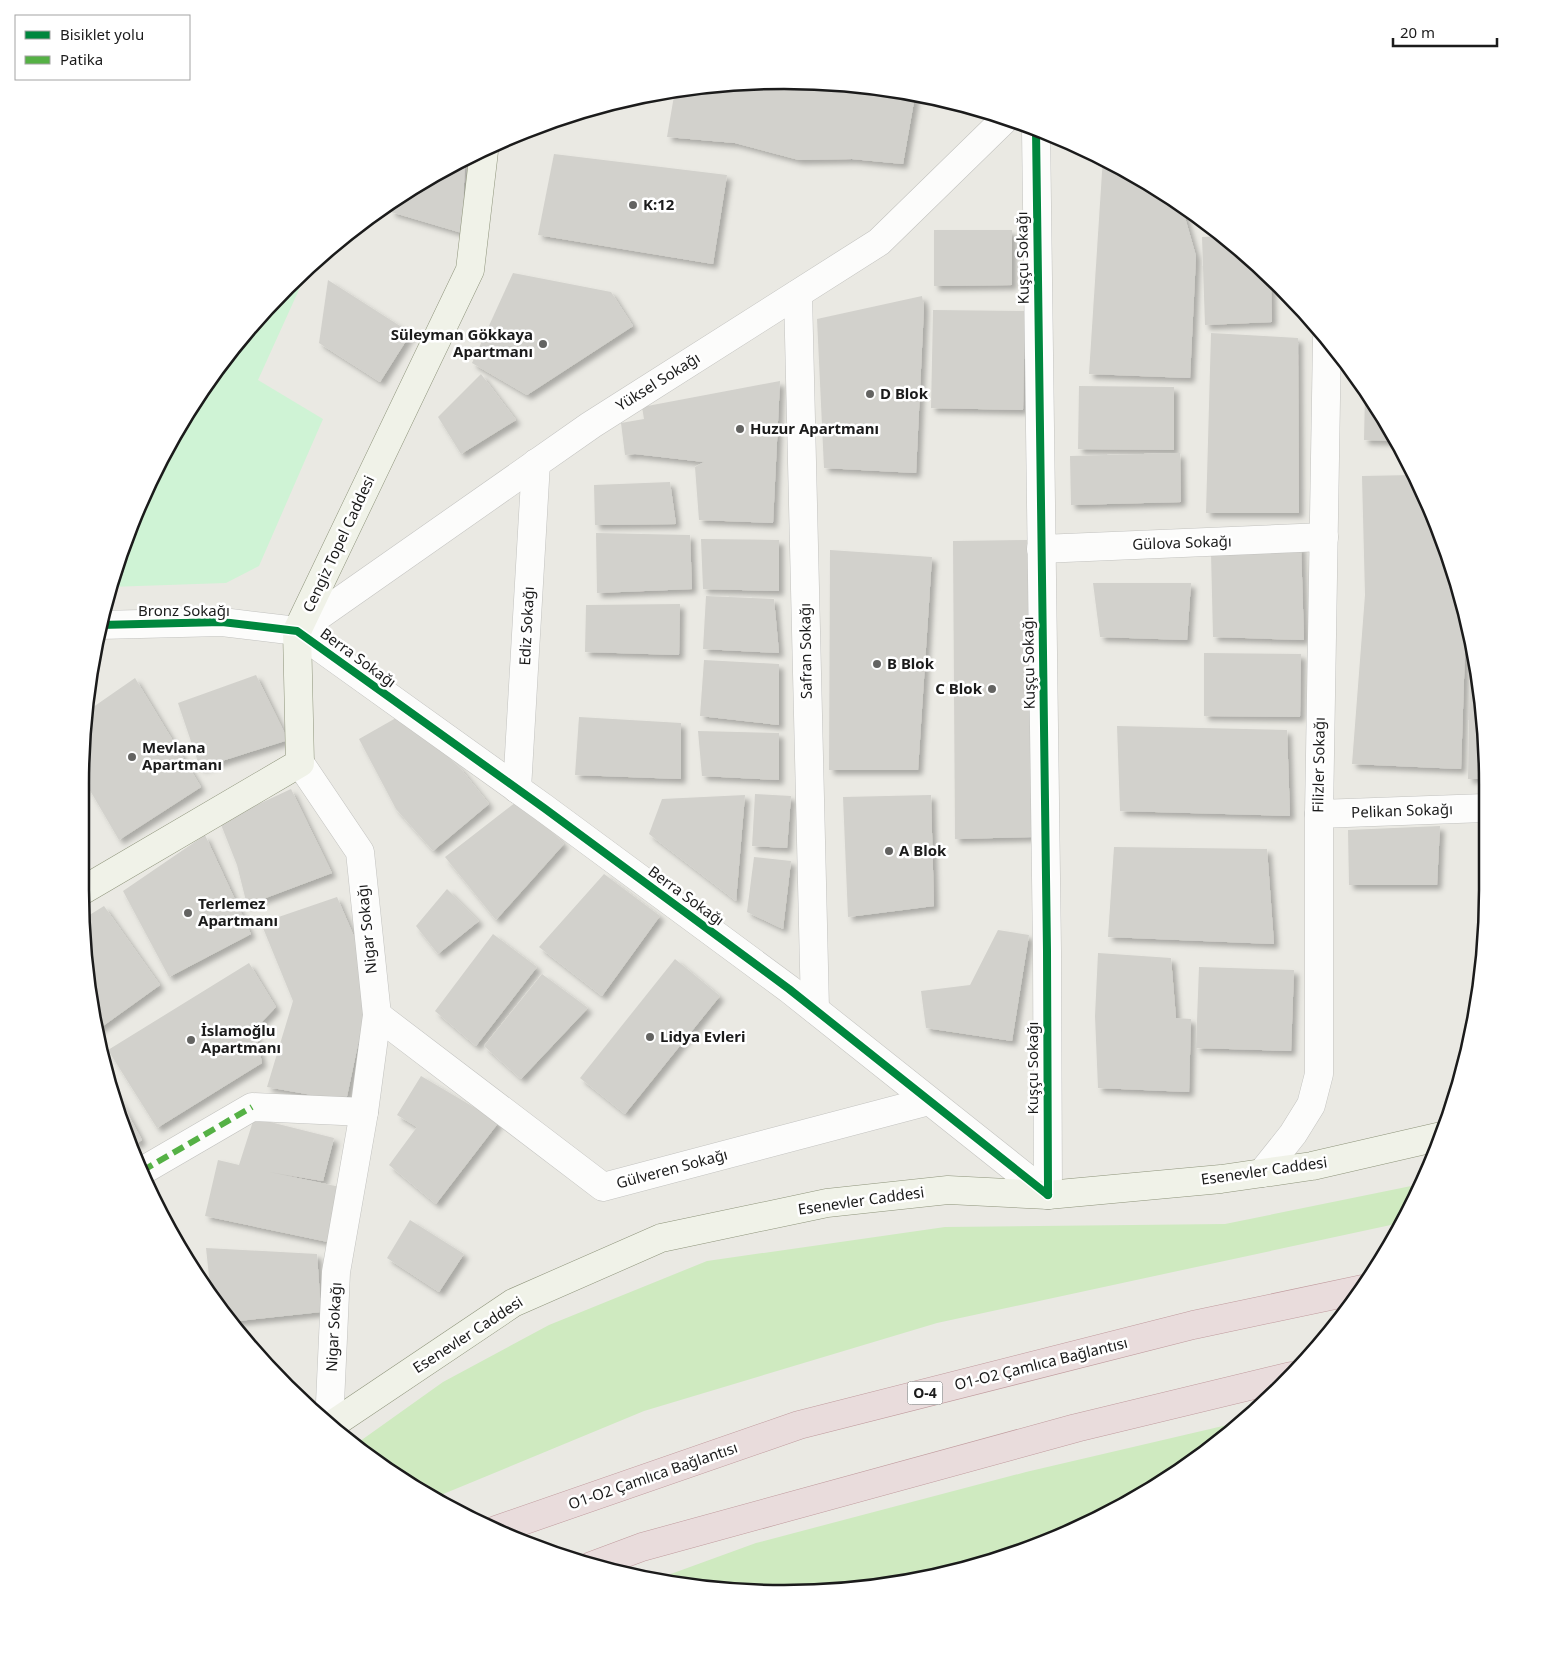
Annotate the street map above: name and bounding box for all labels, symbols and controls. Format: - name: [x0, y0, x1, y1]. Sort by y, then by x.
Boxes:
- legend: [15, 15, 190, 80]
- scale bar: [1393, 15, 1497, 47]
- text: 20 m: [1400, 22, 1435, 42]
- text: Bisiklet yolu: [60, 24, 144, 44]
- text: Patika: [60, 49, 103, 69]
- place label: K:12: [643, 194, 675, 214]
- marker: K:12: [627, 199, 639, 211]
- street label: Kuşçu Sokağı: [1011, 211, 1033, 305]
- place label: Süleyman Gökkaya Apartmanı: [391, 324, 533, 361]
- marker: Süleyman Gökkaya Apartmanı: [537, 338, 549, 350]
- street label: Yüksel Sokağı: [612, 347, 703, 415]
- place label: D Blok: [880, 383, 929, 403]
- marker: D Blok: [864, 388, 876, 400]
- place label: Huzur Apartmanı: [750, 418, 879, 438]
- marker: Huzur Apartmanı: [734, 423, 746, 435]
- street label: Cengiz Topel Caddesi: [298, 472, 379, 615]
- street label: Gülova Sokağı: [1132, 530, 1232, 554]
- street label: Ediz Sokağı: [514, 586, 538, 666]
- street label: Bronz Sokağı: [138, 600, 230, 620]
- street label: Safran Sokağı: [794, 603, 816, 699]
- street label: Kuşçu Sokağı: [1017, 616, 1039, 710]
- street label: Berra Sokağı: [317, 623, 401, 692]
- place label: B Blok: [887, 653, 935, 673]
- marker: B Blok: [871, 658, 883, 670]
- place label: C Blok: [935, 678, 983, 698]
- marker: C Blok: [986, 683, 998, 695]
- street label: Filizler Sokağı: [1307, 717, 1329, 813]
- place label: Mevlana Apartmanı: [142, 737, 222, 774]
- marker: Mevlana Apartmanı: [126, 751, 138, 763]
- street label: Pelikan Sokağı: [1351, 798, 1453, 822]
- place label: A Blok: [899, 840, 947, 860]
- marker: A Blok: [883, 845, 895, 857]
- street label: Berra Sokağı: [645, 861, 729, 930]
- street label: Nigar Sokağı: [351, 883, 381, 975]
- place label: Terlemez Apartmanı: [198, 893, 278, 930]
- marker: Terlemez Apartmanı: [182, 907, 194, 919]
- place label: İslamoğlu Apartmanı: [201, 1020, 281, 1057]
- street label: Kuşçu Sokağı: [1022, 1022, 1042, 1114]
- place label: Lidya Evleri: [660, 1026, 745, 1046]
- marker: Lidya Evleri: [644, 1031, 656, 1043]
- marker: İslamoğlu Apartmanı: [185, 1034, 197, 1046]
- street label: Gülveren Sokağı: [614, 1144, 730, 1193]
- street label: Esenevler Caddesi: [1199, 1151, 1328, 1189]
- street label: Esenevler Caddesi: [796, 1181, 925, 1219]
- street label: Nigar Sokağı: [321, 1282, 345, 1372]
- street label: Esenevler Caddesi: [409, 1291, 526, 1377]
- street label: O1-O2 Çamlıca Bağlantısı: [952, 1332, 1129, 1394]
- road number: O-4: [908, 1382, 942, 1405]
- street label: O1-O2 Çamlıca Bağlantısı: [565, 1437, 740, 1513]

